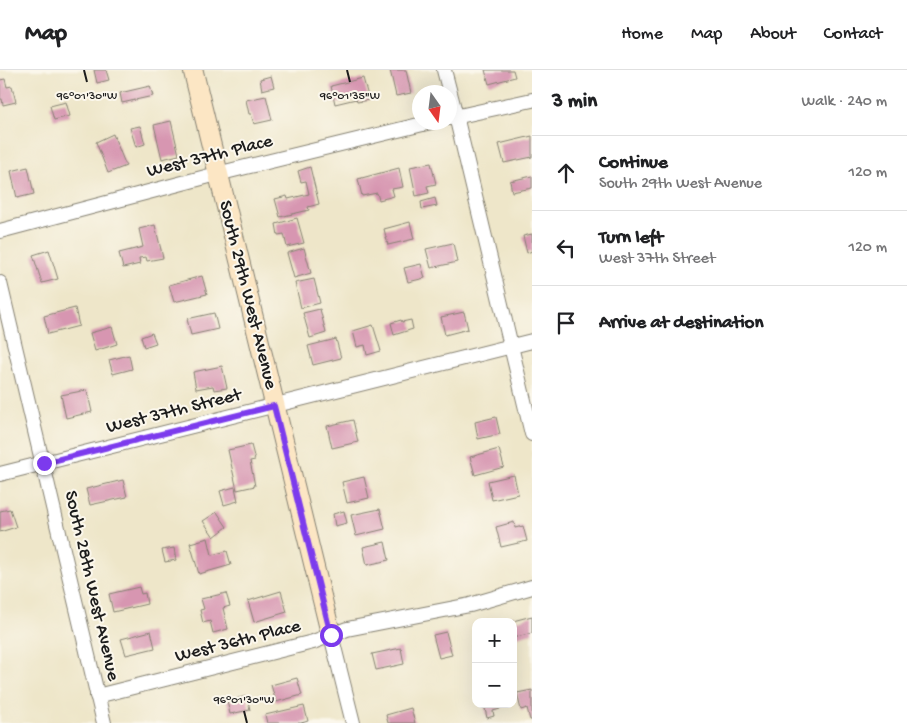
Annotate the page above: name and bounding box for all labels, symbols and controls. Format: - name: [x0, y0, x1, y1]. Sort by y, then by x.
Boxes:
- text: Map: [25, 20, 67, 49]
- text: Home: [621, 24, 663, 45]
- text: Map: [691, 24, 722, 45]
- text: About: [750, 24, 796, 45]
- text: Contact: [824, 24, 882, 45]
- north arrow: [412, 85, 457, 130]
- text: 96°01'30"W: [56, 90, 117, 104]
- text: 96°01'35"W: [319, 90, 380, 104]
- text: 3 min: [552, 90, 597, 115]
- text: Walk · 240 m: [802, 93, 887, 112]
- street label: West 37th Place: [145, 130, 276, 184]
- text: Continue: [599, 152, 668, 175]
- icon: ahead: [552, 159, 580, 187]
- text: 120 m: [848, 164, 887, 183]
- text: South 29th West Avenue: [599, 175, 762, 194]
- street label: South 29th West Avenue: [212, 198, 282, 392]
- text: Turn left: [599, 227, 663, 250]
- icon: left: [552, 234, 580, 262]
- text: 120 m: [848, 239, 887, 258]
- text: West 37th Street: [599, 250, 715, 269]
- icon: arrive: [552, 309, 580, 337]
- text: Arrive at destination: [599, 312, 763, 335]
- street label: West 37th Street: [104, 384, 246, 440]
- route end: [33, 452, 56, 475]
- street label: South 28th West Avenue: [58, 489, 124, 684]
- street label: West 36th Place: [173, 615, 303, 669]
- map controls: [472, 618, 517, 708]
- button: +: [472, 618, 517, 663]
- route start: [320, 624, 343, 647]
- button: −: [472, 663, 517, 708]
- text: 96°01'30"W: [213, 694, 274, 708]

